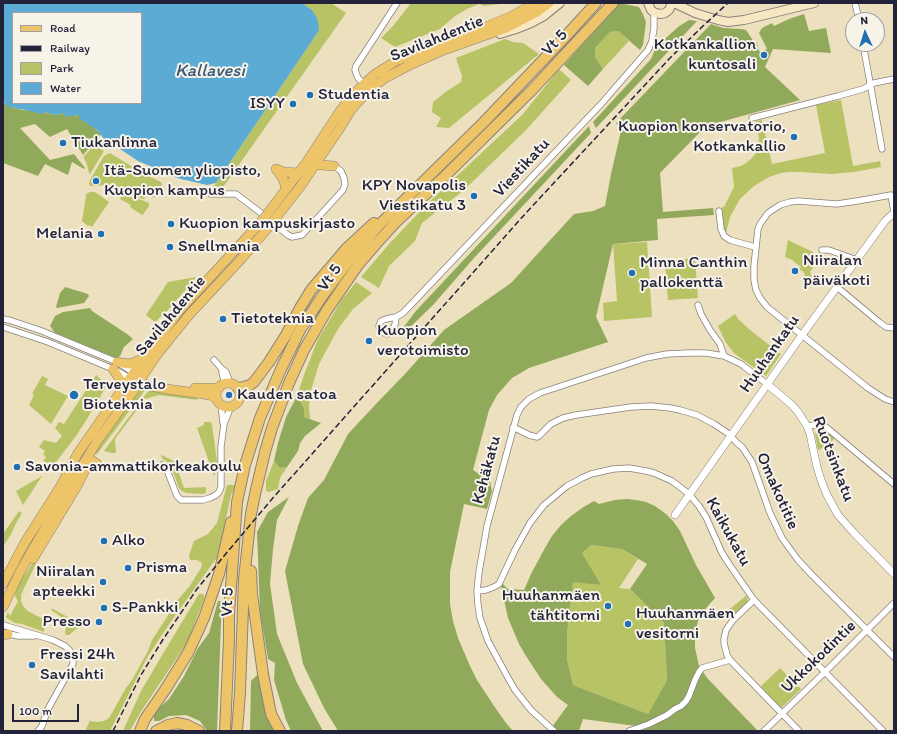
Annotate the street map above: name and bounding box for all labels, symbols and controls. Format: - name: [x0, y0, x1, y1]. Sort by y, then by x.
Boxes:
- street label: Savilahdentie: [387, 11, 487, 67]
- legend: [12, 12, 142, 104]
- north arrow: [845, 12, 885, 52]
- text: N: [860, 14, 868, 27]
- text: Road: [50, 21, 76, 35]
- street label: Vt 5: [538, 25, 572, 61]
- place label: Kotkankallion kuntosali: [654, 35, 756, 75]
- text: Railway: [50, 41, 90, 55]
- marker: Kotkankallion kuntosali: [759, 50, 769, 60]
- water label: Kallavesi: [175, 60, 245, 82]
- text: Park: [50, 61, 74, 75]
- text: Water: [50, 81, 81, 95]
- place label: Studentia: [318, 85, 390, 105]
- marker: Studentia: [305, 90, 315, 100]
- place label: ISYY: [250, 94, 285, 114]
- marker: ISYY: [288, 99, 298, 109]
- place label: Kuopion konservatorio, Kotkankallio: [618, 117, 786, 157]
- marker: Kuopion konservatorio, Kotkankallio: [789, 132, 799, 142]
- place label: Tiukanlinna: [71, 133, 157, 153]
- street label: Viestikatu: [489, 134, 555, 202]
- marker: Tiukanlinna: [58, 138, 68, 148]
- place label: Itä-Suomen yliopisto, Kuopion kampus: [104, 161, 261, 201]
- marker: Itä-Suomen yliopisto, Kuopion kampus: [91, 176, 101, 186]
- place label: KPY Novapolis Viestikatu 3: [362, 176, 466, 216]
- marker: KPY Novapolis Viestikatu 3: [469, 191, 479, 201]
- place label: Kuopion kampuskirjasto: [179, 214, 355, 234]
- marker: Kuopion kampuskirjasto: [166, 219, 176, 229]
- place label: Melania: [36, 224, 93, 244]
- marker: Melania: [96, 229, 106, 239]
- place label: Snellmania: [178, 237, 260, 257]
- marker: Snellmania: [165, 242, 175, 252]
- place label: Niiralan päiväkoti: [803, 251, 870, 291]
- place label: Minna Canthin pallokenttä: [640, 253, 747, 293]
- street label: Vt 5: [313, 260, 347, 296]
- marker: Niiralan päiväkoti: [790, 266, 800, 276]
- marker: Minna Canthin pallokenttä: [627, 268, 637, 278]
- street label: Savilahdentie: [131, 272, 211, 360]
- place label: Tietoteknia: [231, 309, 314, 329]
- street label: Huuhankatu: [736, 311, 804, 397]
- marker: Tietoteknia: [218, 314, 228, 324]
- place label: Kuopion verotoimisto: [377, 321, 469, 361]
- marker: Kuopion verotoimisto: [364, 336, 374, 346]
- place label: Terveystalo Bioteknia: [83, 375, 166, 415]
- place label: Kauden satoa: [237, 385, 337, 405]
- marker: Terveystalo Bioteknia: [68, 389, 80, 401]
- marker: Kauden satoa: [224, 390, 234, 400]
- street label: Ruotsinkatu: [807, 414, 859, 504]
- street label: Kehäkatu: [468, 434, 506, 506]
- street label: Omakotitie: [751, 449, 803, 533]
- place label: Savonia-ammattikorkeakoulu: [25, 457, 242, 477]
- marker: Savonia-ammattikorkeakoulu: [12, 462, 22, 472]
- street label: Kaikukatu: [701, 494, 755, 570]
- place label: Alko: [112, 531, 145, 551]
- marker: Alko: [99, 536, 109, 546]
- place label: Prisma: [136, 558, 187, 578]
- place label: Niiralan apteekki: [33, 562, 95, 602]
- marker: Prisma: [123, 563, 133, 573]
- marker: Niiralan apteekki: [98, 577, 108, 587]
- place label: Huuhanmäen tähtitorni: [502, 586, 600, 626]
- street label: Vt 5: [217, 587, 239, 617]
- place label: S-Pankki: [112, 598, 178, 618]
- marker: Huuhanmäen tähtitorni: [603, 601, 613, 611]
- marker: S-Pankki: [99, 603, 109, 613]
- place label: Huuhanmäen vesitorni: [636, 604, 734, 644]
- place label: Presso: [43, 612, 91, 632]
- street label: Ukkokodintie: [777, 616, 861, 698]
- marker: Presso: [94, 617, 104, 627]
- marker: Huuhanmäen vesitorni: [623, 619, 633, 629]
- place label: Fressi 24h Savilahti: [40, 645, 115, 685]
- marker: Fressi 24h Savilahti: [27, 660, 37, 670]
- scale bar: [14, 696, 81, 722]
- text: 100 m: [19, 704, 52, 718]

